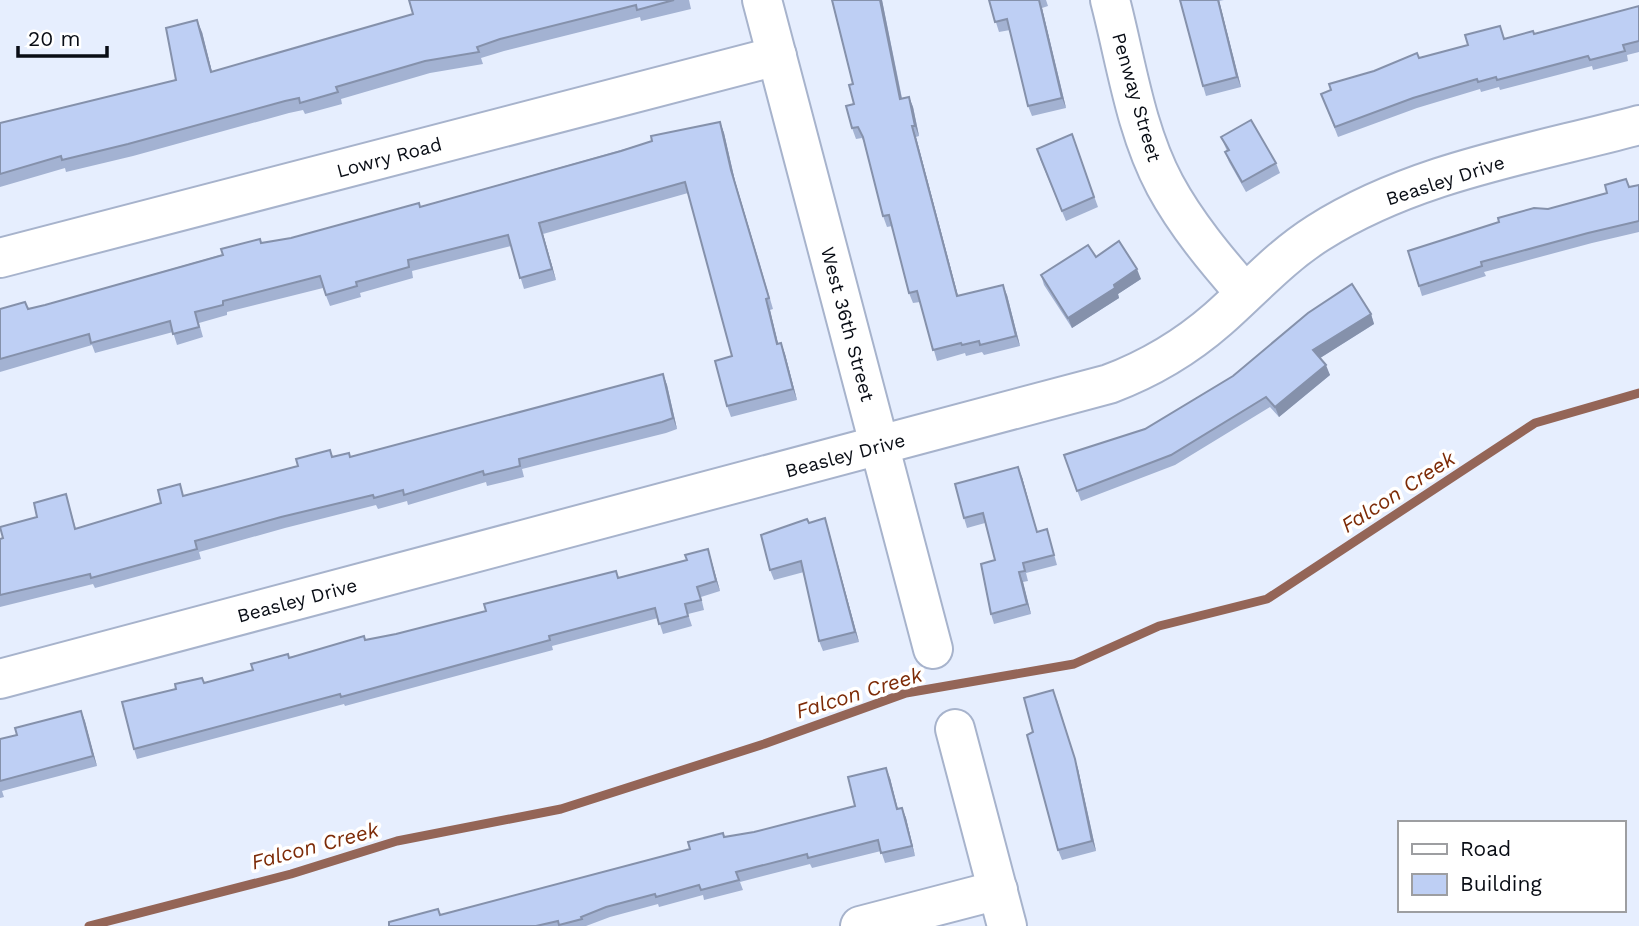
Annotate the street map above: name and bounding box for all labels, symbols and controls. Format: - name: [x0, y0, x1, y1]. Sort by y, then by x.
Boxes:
- scale bar: [18, 14, 107, 58]
- text: 20 m: [28, 26, 80, 51]
- street label: Penway Street: [1107, 30, 1166, 164]
- street label: Lowry Road: [334, 132, 444, 183]
- street label: Beasley Drive: [1383, 150, 1507, 210]
- street label: West 36th Street: [816, 244, 879, 404]
- street label: Beasley Drive: [782, 428, 908, 483]
- water label: Falcon Creek: [1336, 445, 1460, 538]
- street label: Beasley Drive: [234, 573, 360, 628]
- water label: Falcon Creek: [793, 661, 926, 724]
- water label: Falcon Creek: [248, 816, 382, 875]
- legend: [1398, 821, 1625, 912]
- text: Road: [1460, 836, 1511, 861]
- text: Building: [1460, 871, 1542, 896]

